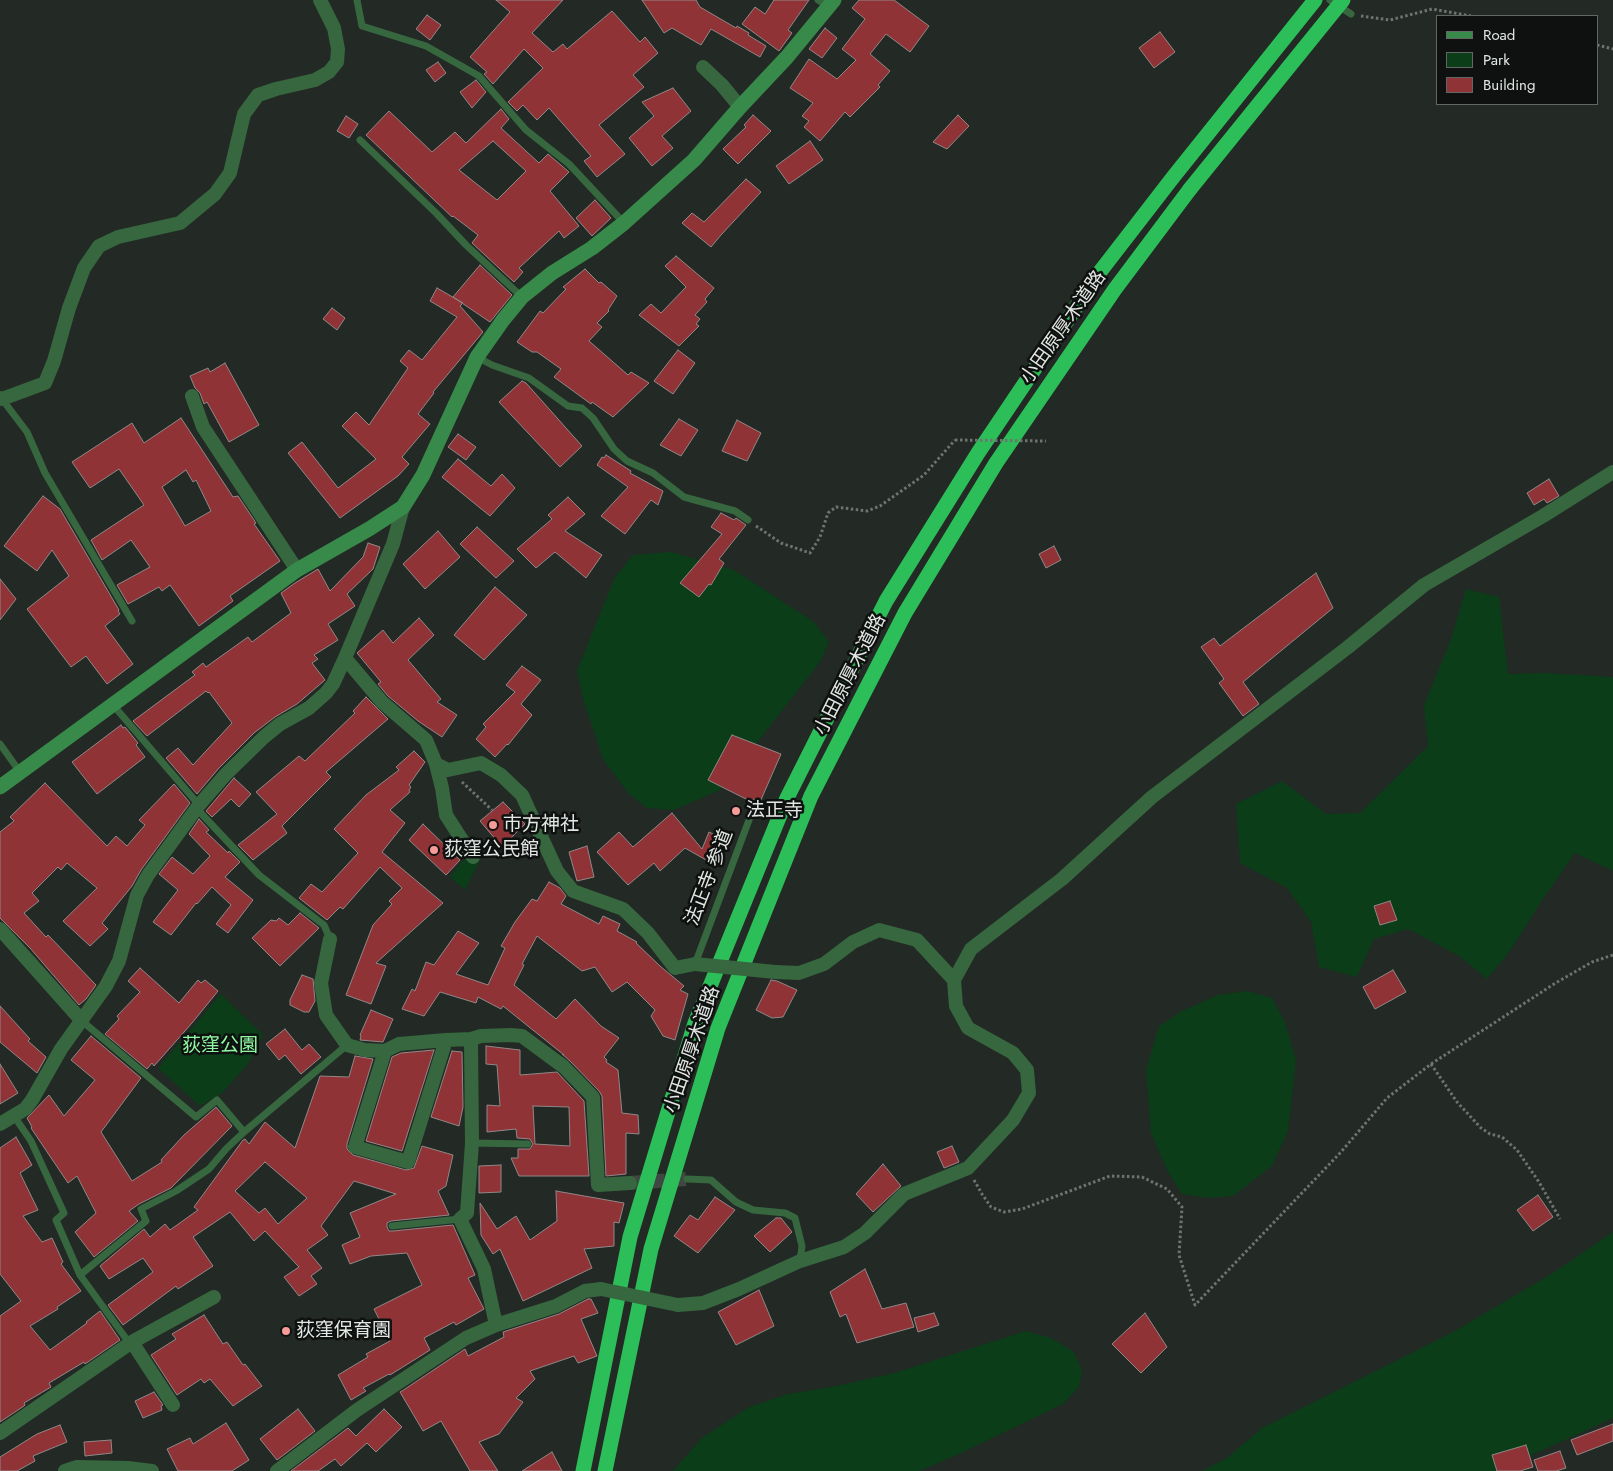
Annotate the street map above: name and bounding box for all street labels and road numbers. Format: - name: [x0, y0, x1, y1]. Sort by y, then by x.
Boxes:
- street label: 小田原厚木道路: [1017, 267, 1111, 389]
- street label: 小田原厚木道路: [811, 611, 891, 739]
- street label: 法正寺 参道: [681, 827, 739, 929]
- street label: 小田原厚木道路: [661, 983, 725, 1117]

